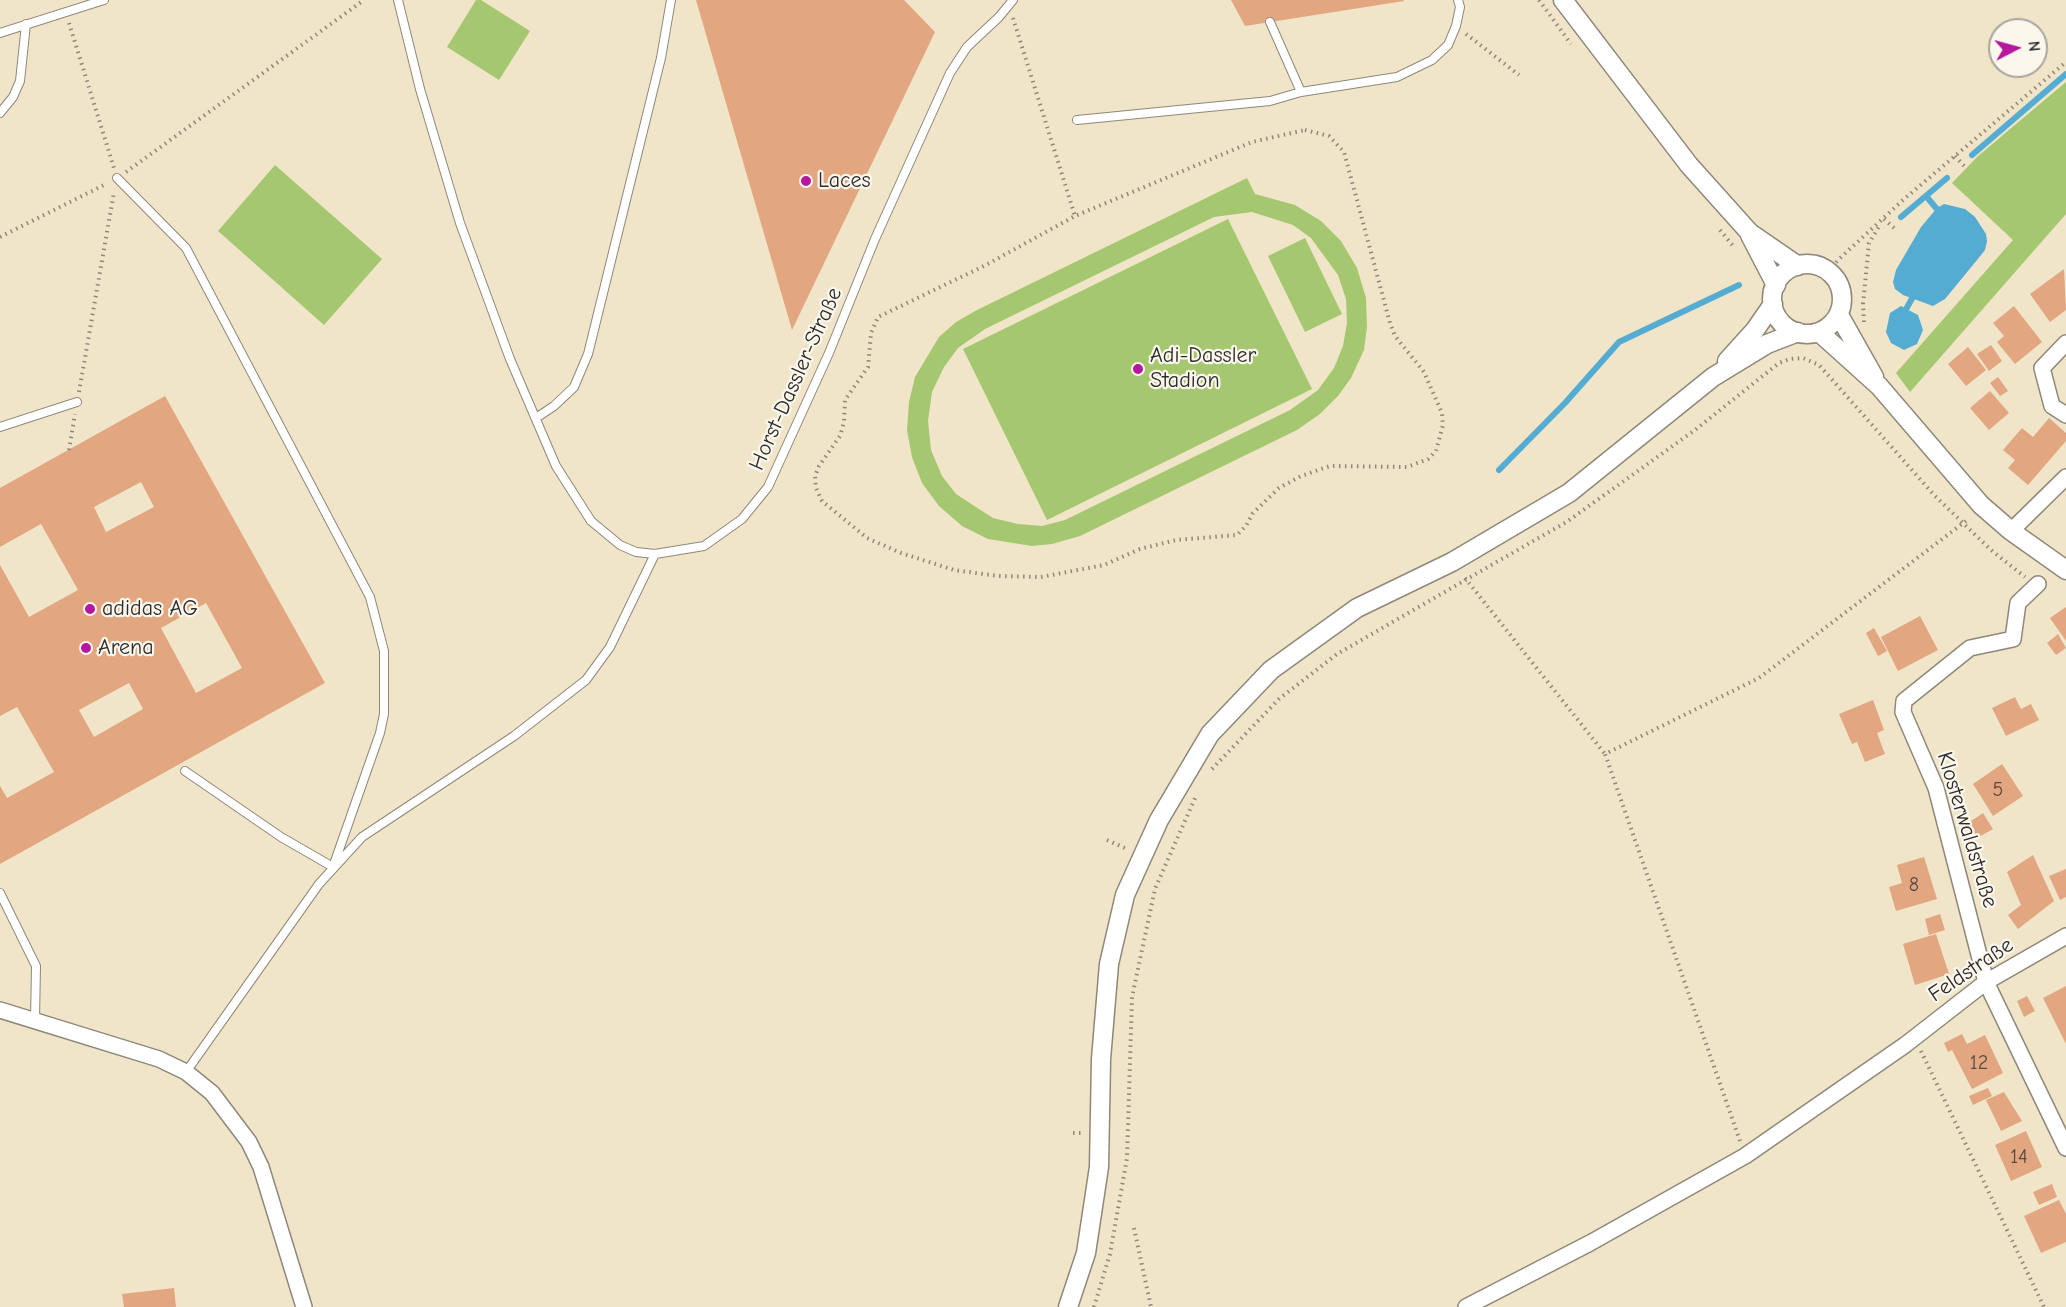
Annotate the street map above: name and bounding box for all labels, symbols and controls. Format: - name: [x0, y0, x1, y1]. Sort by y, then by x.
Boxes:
- north arrow: [1988, 18, 2048, 78]
- text: N: [2024, 40, 2043, 52]
- place label: Laces: [818, 168, 871, 194]
- marker: Laces: [799, 174, 813, 188]
- street label: Horst-Dassler-Straße: [744, 284, 848, 474]
- place label: Adi-Dassler Stadion: [1150, 343, 1256, 394]
- marker: Adi-Dassler Stadion: [1131, 362, 1145, 376]
- place label: adidas AG: [102, 596, 198, 622]
- marker: adidas AG: [83, 602, 97, 616]
- place label: Arena: [98, 635, 154, 661]
- marker: Arena: [79, 641, 93, 655]
- street label: Klosterwaldstraße: [1931, 749, 2003, 911]
- house number: 5: [1993, 778, 2003, 802]
- house number: 8: [1909, 873, 1919, 897]
- street label: Feldstraße: [1924, 932, 2018, 1008]
- house number: 12: [1970, 1051, 1988, 1075]
- house number: 14: [2010, 1145, 2028, 1169]

